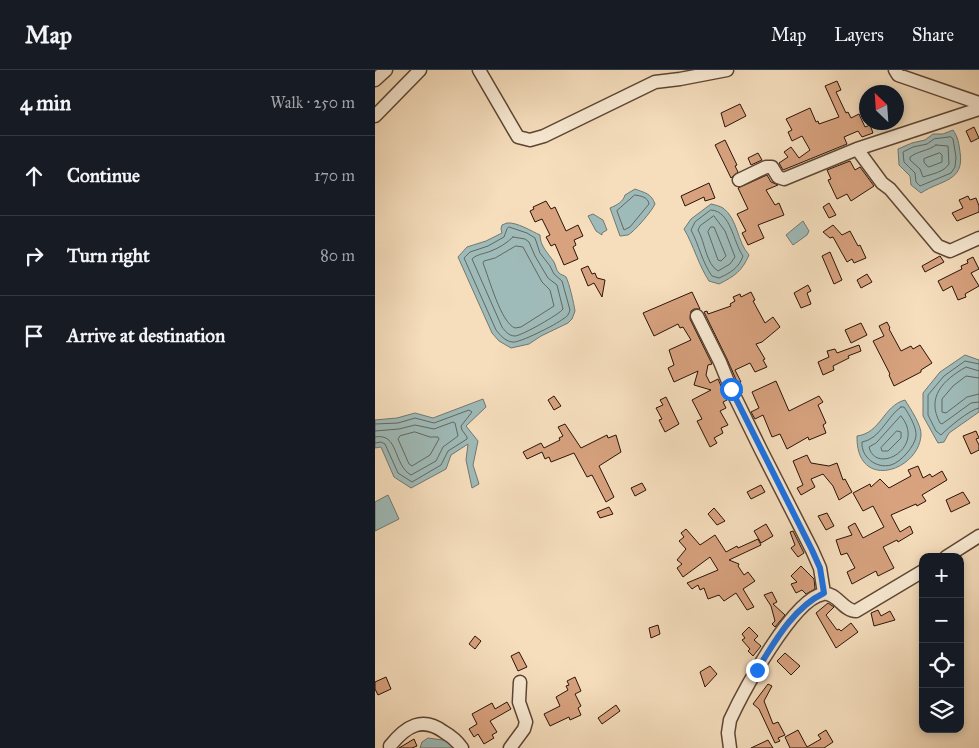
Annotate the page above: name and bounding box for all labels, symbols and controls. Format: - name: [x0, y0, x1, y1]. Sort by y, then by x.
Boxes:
- text: Map: [25, 20, 72, 50]
- text: Map: [771, 24, 806, 46]
- text: Layers: [834, 24, 884, 46]
- text: Share: [912, 24, 954, 46]
- north arrow: [859, 85, 904, 130]
- text: 4 min: [20, 90, 71, 116]
- text: Walk · 250 m: [270, 93, 355, 112]
- icon: ahead: [20, 162, 48, 190]
- text: Continue: [67, 164, 140, 187]
- text: 170 m: [314, 166, 355, 185]
- icon: right: [20, 242, 48, 270]
- text: Turn right: [67, 244, 150, 267]
- text: 80 m: [320, 246, 355, 265]
- icon: arrive: [20, 322, 48, 350]
- text: Arrive at destination: [67, 324, 225, 347]
- route start: [720, 378, 743, 401]
- map controls: [919, 553, 964, 733]
- button: +: [919, 553, 964, 598]
- button: −: [919, 598, 964, 643]
- button: locate: [919, 643, 964, 688]
- route end: [746, 659, 769, 682]
- button: layers: [919, 688, 964, 733]

